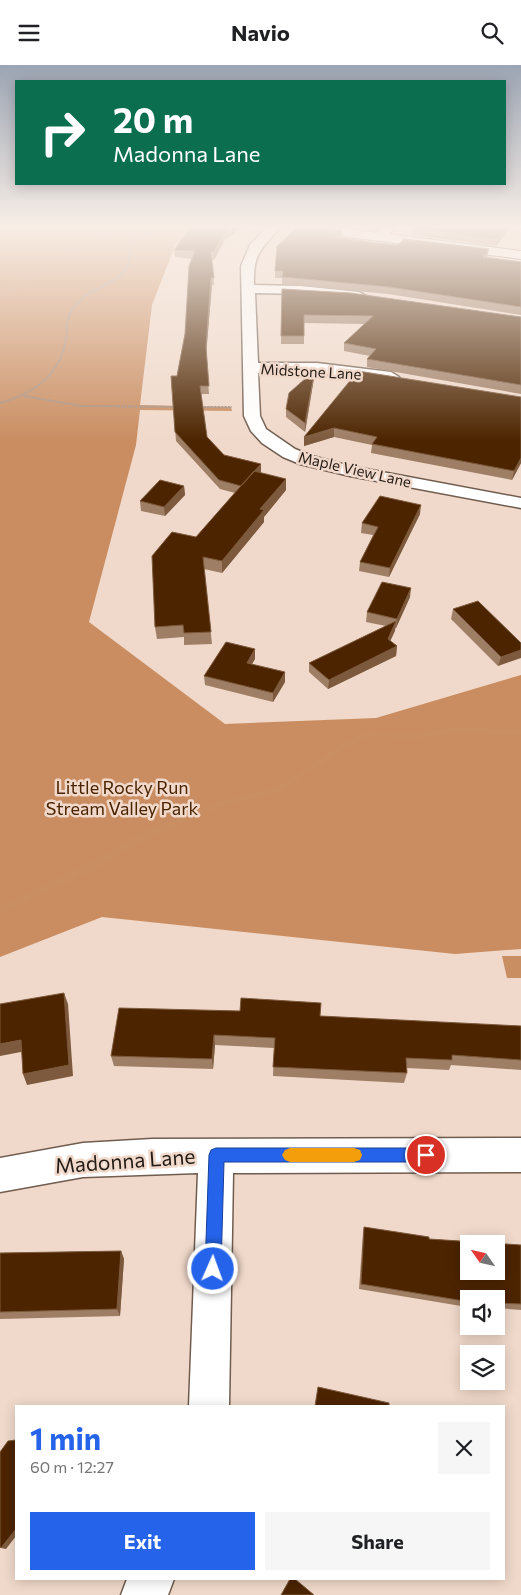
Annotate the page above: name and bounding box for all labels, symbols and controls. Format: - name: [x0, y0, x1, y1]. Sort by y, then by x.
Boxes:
- icon: menu: [15, 19, 43, 47]
- text: Navio: [231, 19, 290, 46]
- icon: search: [478, 19, 506, 47]
- text: 20 m: [113, 97, 193, 140]
- icon: right: [30, 100, 95, 165]
- text: Madonna Lane: [113, 140, 260, 167]
- street label: Midstone Lane: [260, 359, 362, 383]
- street label: Maple View Lane: [297, 447, 413, 491]
- park label: Little Rocky Run Stream Valley Park: [46, 776, 198, 819]
- pin: [405, 1134, 447, 1176]
- icon: arrive: [412, 1141, 440, 1169]
- street label: Madonna Lane: [54, 1143, 196, 1177]
- north arrow: [460, 1235, 505, 1280]
- map controls: [460, 1235, 505, 1390]
- position arrow: [186, 1242, 238, 1294]
- button: sound: [460, 1290, 505, 1335]
- button: layers: [460, 1345, 505, 1390]
- text: 1 min: [30, 1419, 101, 1456]
- button: close: [438, 1422, 490, 1474]
- text: 60 m · 12:27: [30, 1457, 114, 1476]
- button: Exit: [30, 1512, 255, 1570]
- button: Share: [265, 1512, 490, 1570]

